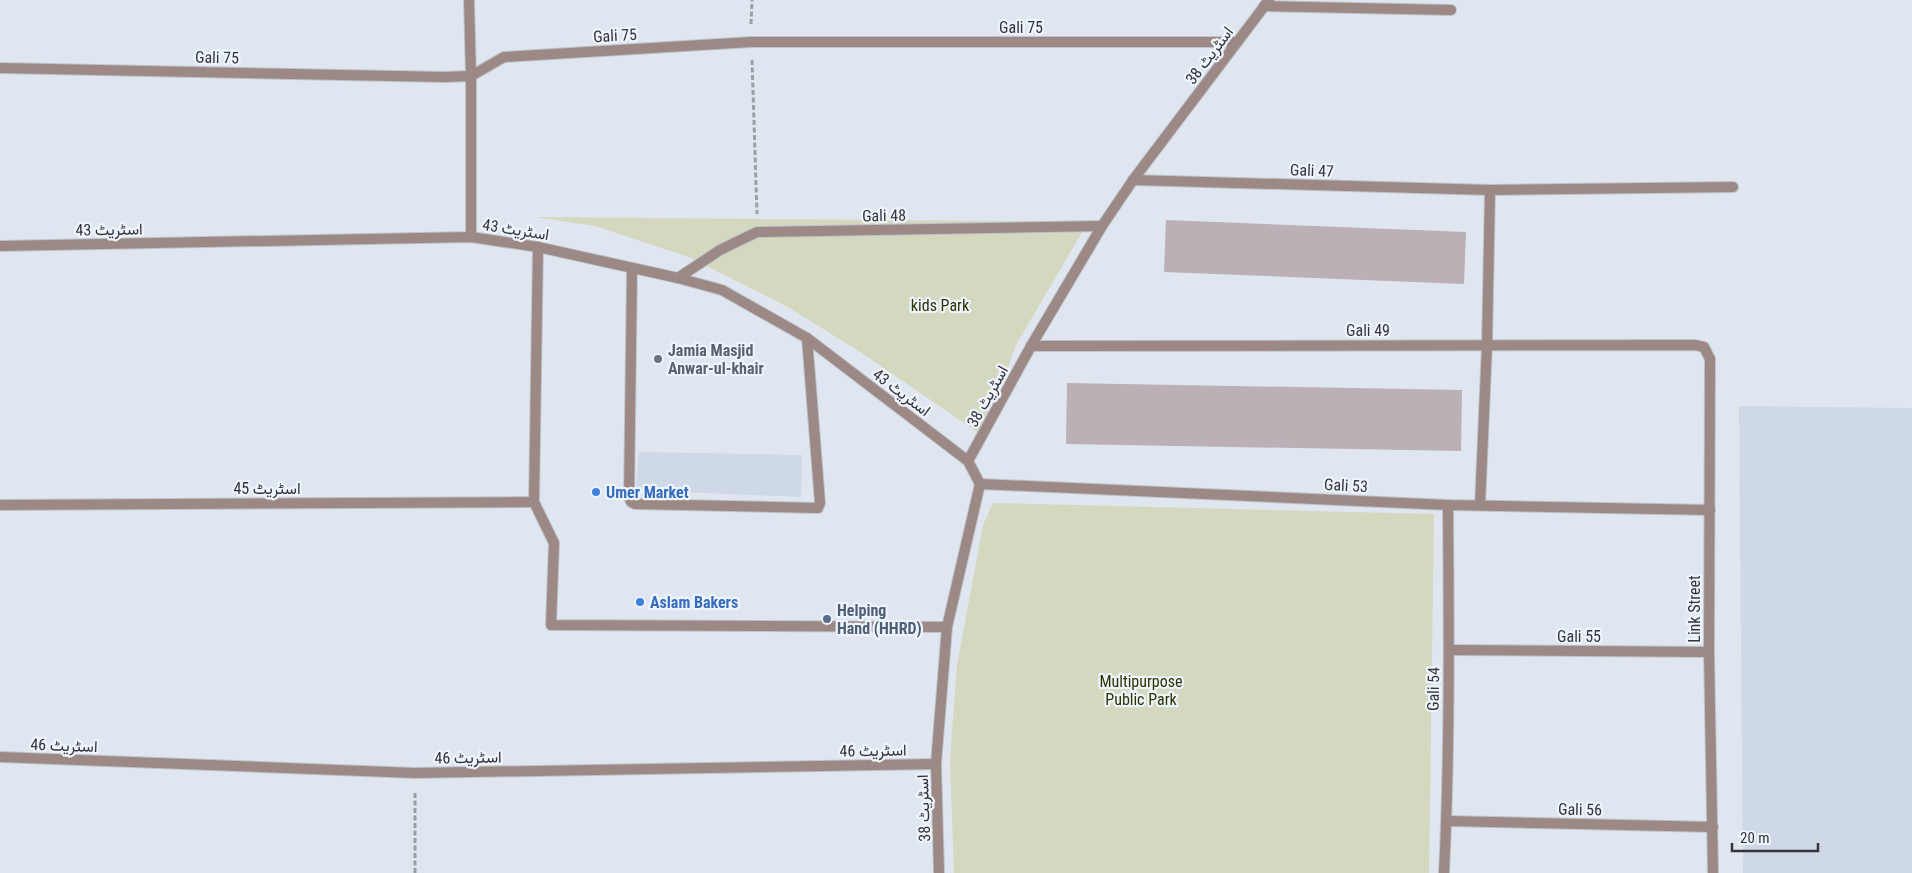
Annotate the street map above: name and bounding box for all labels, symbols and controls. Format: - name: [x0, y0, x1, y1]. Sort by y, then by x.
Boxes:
- street label: Gali 75: [999, 18, 1043, 37]
- street label: اسٹریٹ 38: [1182, 23, 1238, 88]
- street label: Gali 75: [593, 25, 638, 46]
- street label: Gali 75: [195, 48, 239, 67]
- street label: Gali 47: [1290, 160, 1334, 181]
- street label: Gali 48: [862, 206, 906, 225]
- street label: اسٹریٹ 43: [481, 215, 551, 245]
- street label: اسٹریٹ 43: [75, 219, 143, 241]
- park label: kids Park: [911, 296, 970, 315]
- street label: Gali 49: [1346, 321, 1390, 340]
- place label: Jamia Masjid Anwar-ul-khair: [668, 341, 764, 378]
- marker: Jamia Masjid Anwar-ul-khair: [652, 353, 664, 365]
- street label: اسٹریٹ 38: [963, 362, 1013, 431]
- street label: اسٹریٹ 43: [869, 365, 934, 421]
- street label: Gali 53: [1324, 475, 1368, 496]
- street label: اسٹریٹ 45: [233, 479, 301, 499]
- place label: Umer Market: [606, 483, 689, 502]
- marker: Umer Market: [590, 486, 602, 498]
- street label: Link Street: [1685, 575, 1704, 643]
- place label: Aslam Bakers: [650, 593, 738, 612]
- marker: Aslam Bakers: [634, 596, 646, 608]
- place label: Helping Hand (HHRD): [837, 601, 922, 638]
- marker: Helping Hand (HHRD): [821, 613, 833, 625]
- street label: Gali 55: [1557, 627, 1601, 646]
- street label: Gali 54: [1424, 667, 1443, 711]
- park label: Multipurpose Public Park: [1099, 672, 1183, 709]
- street label: اسٹریٹ 46: [30, 735, 98, 757]
- street label: اسٹریٹ 46: [839, 740, 907, 762]
- street label: اسٹریٹ 46: [434, 747, 502, 769]
- street label: اسٹریٹ 38: [913, 774, 935, 842]
- street label: Gali 56: [1558, 800, 1602, 819]
- scale bar: [1732, 820, 1818, 852]
- text: 20 m: [1740, 829, 1770, 847]

